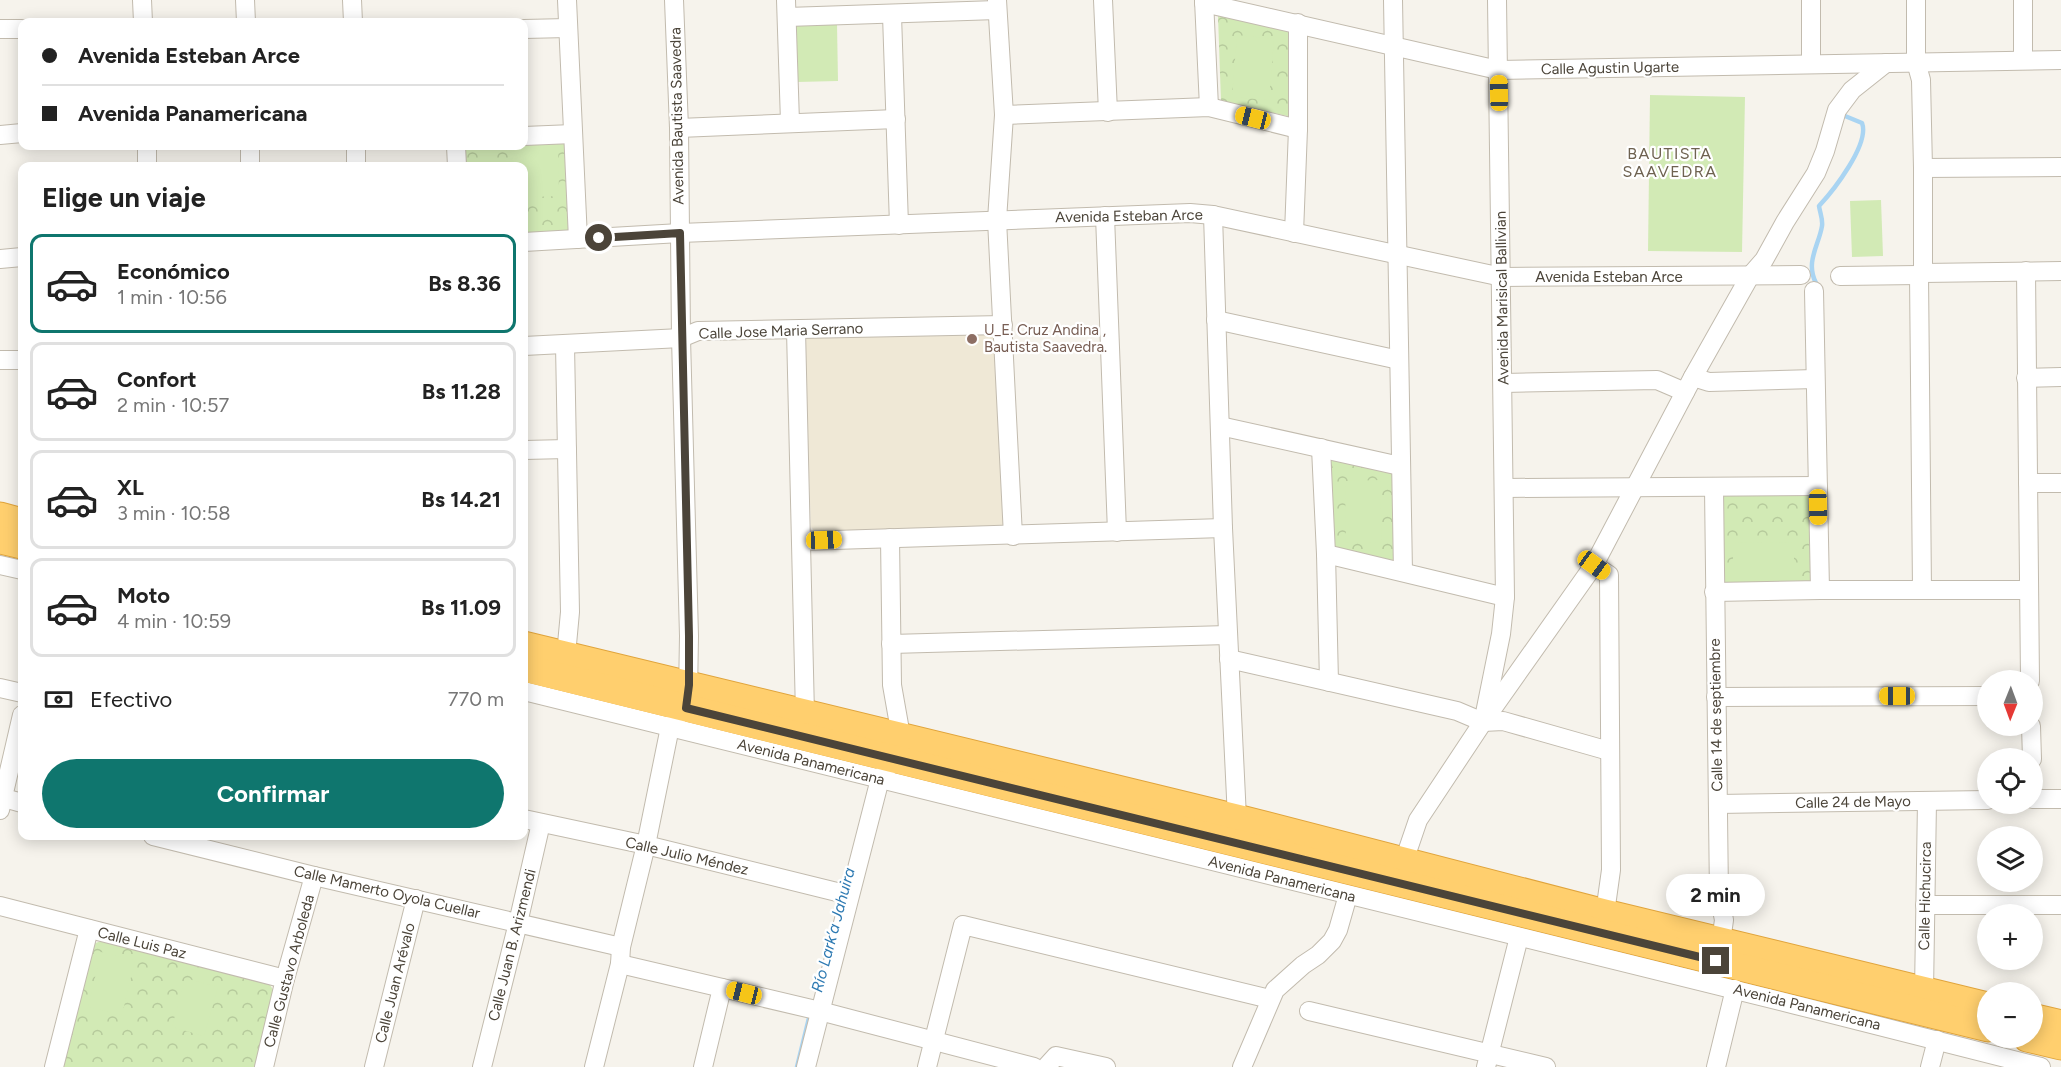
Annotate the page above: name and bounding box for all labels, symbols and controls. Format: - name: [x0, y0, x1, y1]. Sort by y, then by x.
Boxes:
- street label: Avenida Bautista Saavedra: [666, 27, 688, 205]
- text: Avenida Esteban Arce: [78, 42, 300, 69]
- street label: Calle Agustin Ugarte: [1541, 58, 1679, 78]
- car: [1490, 75, 1508, 111]
- text: Avenida Panamericana: [78, 100, 308, 127]
- car: [1233, 105, 1273, 131]
- district label: BAUTISTA SAAVEDRA: [1622, 144, 1718, 181]
- text: Elige un viaje: [42, 181, 206, 214]
- street label: Avenida Esteban Arce: [1055, 206, 1203, 226]
- street label: Avenida Marisical Ballivian: [1491, 211, 1513, 385]
- route start: [585, 224, 612, 251]
- icon: car: [45, 257, 99, 311]
- text: Económico: [117, 258, 230, 285]
- street label: Avenida Esteban Arce: [1535, 268, 1683, 286]
- text: Bs 8.36: [428, 270, 501, 297]
- text: 1 min · 10:56: [117, 285, 227, 309]
- street label: Calle Jose Maria Serrano: [698, 319, 864, 343]
- place label: U_E. Cruz Andina , Bautista Saavedra.: [984, 321, 1107, 356]
- marker: U_E. Cruz Andina , Bautista Saavedra.: [965, 332, 979, 346]
- icon: car: [45, 365, 99, 419]
- text: Confort: [117, 366, 197, 393]
- text: Bs 11.28: [422, 378, 501, 405]
- text: 2 min · 10:57: [117, 393, 229, 417]
- icon: car: [45, 473, 99, 527]
- text: XL: [117, 474, 144, 501]
- text: Bs 14.21: [421, 486, 501, 513]
- car: [1809, 489, 1827, 525]
- text: 3 min · 10:58: [117, 501, 231, 525]
- car: [806, 530, 842, 550]
- car: [1574, 547, 1614, 583]
- icon: car: [45, 581, 99, 635]
- text: Moto: [117, 582, 170, 609]
- text: Bs 11.09: [421, 594, 501, 621]
- text: 4 min · 10:59: [117, 609, 231, 633]
- street label: Calle 14 de septiembre: [1706, 638, 1726, 792]
- north arrow: [1977, 670, 2043, 736]
- map controls: [1977, 670, 2043, 1048]
- icon: cash: [42, 683, 75, 716]
- text: Efectivo: [90, 686, 172, 713]
- text: 770 m: [448, 687, 504, 711]
- car: [1879, 687, 1915, 705]
- street label: Avenida Panamericana: [735, 735, 887, 789]
- button: locate: [1977, 748, 2043, 814]
- button: Confirmar: [42, 759, 504, 828]
- street label: Calle 24 de Mayo: [1795, 792, 1911, 812]
- button: layers: [1977, 826, 2043, 892]
- street label: Calle Julio Méndez: [624, 833, 750, 879]
- street label: Calle Hichucirca: [1915, 841, 1935, 951]
- street label: Avenida Panamericana: [1206, 852, 1358, 906]
- street label: Calle Mamerto Oyola Cuellar: [292, 862, 482, 922]
- water label: Río Lark’a Jahuira: [807, 866, 859, 994]
- street label: Calle Juan B. Arizmendi: [484, 867, 540, 1023]
- callout: 2 min: [1666, 874, 1766, 916]
- text: 2 min: [1690, 883, 1741, 907]
- street label: Calle Gustavo Arboleda: [260, 893, 318, 1049]
- button: +: [1977, 904, 2043, 970]
- street label: Calle Juan Arévalo: [371, 921, 419, 1045]
- street label: Calle Luis Paz: [96, 923, 188, 963]
- route end: [1702, 947, 1729, 974]
- car: [724, 980, 764, 1006]
- street label: Avenida Panamericana: [1731, 980, 1883, 1034]
- button: −: [1977, 982, 2043, 1048]

